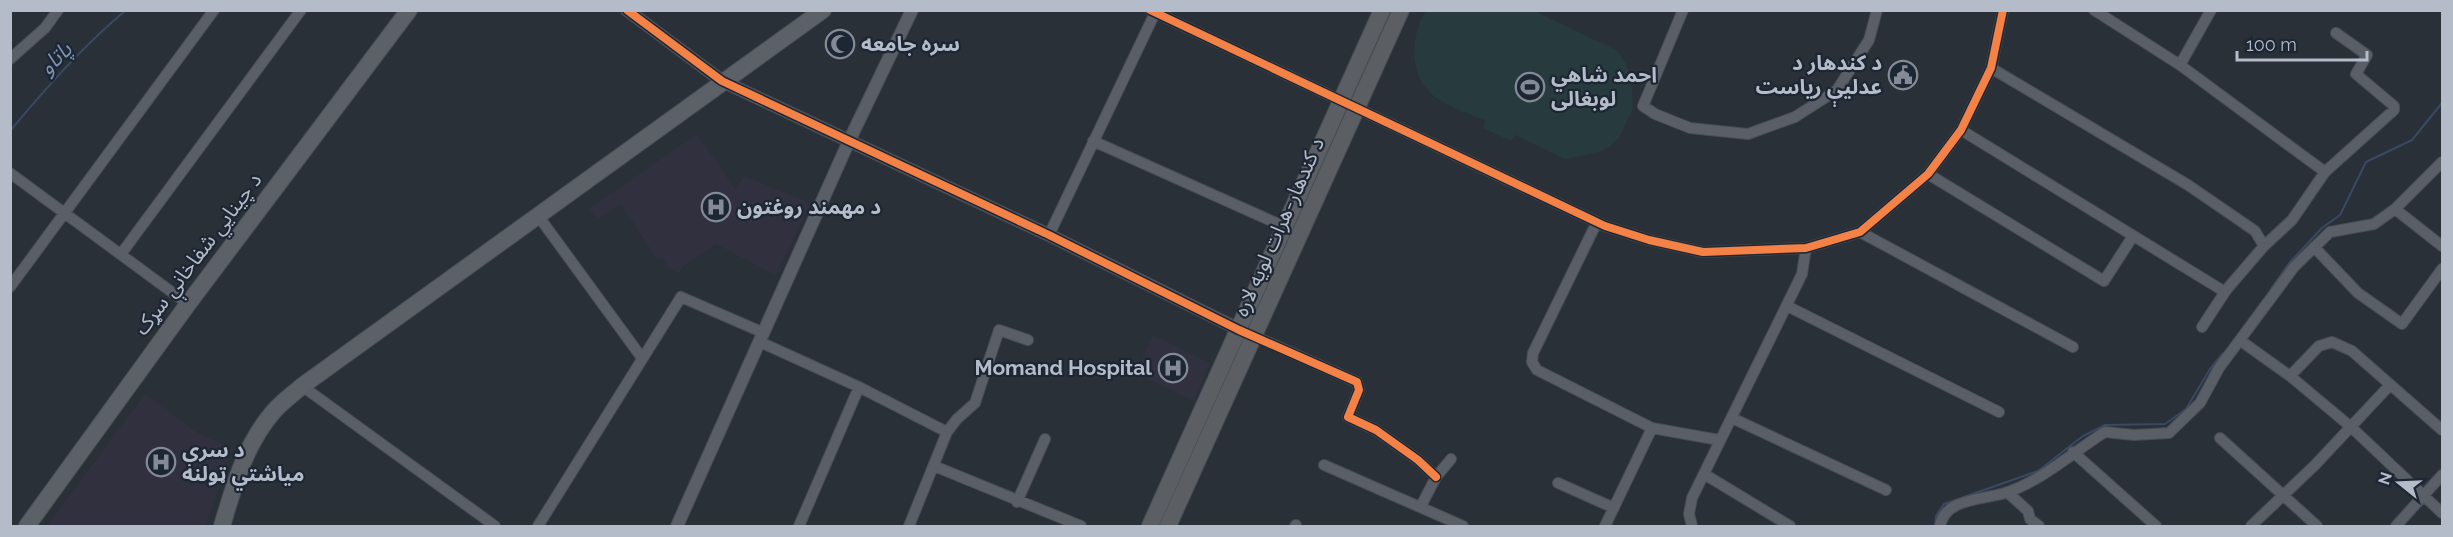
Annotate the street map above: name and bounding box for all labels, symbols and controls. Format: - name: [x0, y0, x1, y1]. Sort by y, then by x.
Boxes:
- scale bar: [2237, 24, 2368, 62]
- mosque icon: سره جامعه: [824, 28, 856, 60]
- place label: سره جامعه: [861, 31, 960, 56]
- text: 100 m: [2246, 34, 2297, 55]
- water label: پاتاو: [33, 36, 79, 81]
- place label: د کندهار د عدلیې رياست: [1756, 50, 1882, 107]
- public building icon: د کندهار د عدلیې رياست: [1887, 59, 1919, 91]
- place label: احمد شاهي لوبغالی: [1551, 62, 1657, 111]
- sports icon: احمد شاهي لوبغالی: [1514, 71, 1546, 103]
- street label: د کندهار-هرات لويه لاره: [1228, 134, 1329, 320]
- street label: د چينايي شفاخانې سړک: [129, 168, 272, 344]
- hospital icon: د مهمند روغتون: [700, 191, 732, 223]
- place label: د مهمند روغتون: [737, 194, 881, 219]
- hospital icon: Momand Hospital: [1157, 352, 1189, 384]
- place label: Momand Hospital: [974, 355, 1152, 380]
- place label: د سرې مياشتي ټولنه: [182, 437, 304, 491]
- hospital icon: د سرې مياشتي ټولنه: [145, 446, 177, 478]
- north arrow: [2369, 453, 2429, 513]
- text: N: [2374, 470, 2396, 487]

